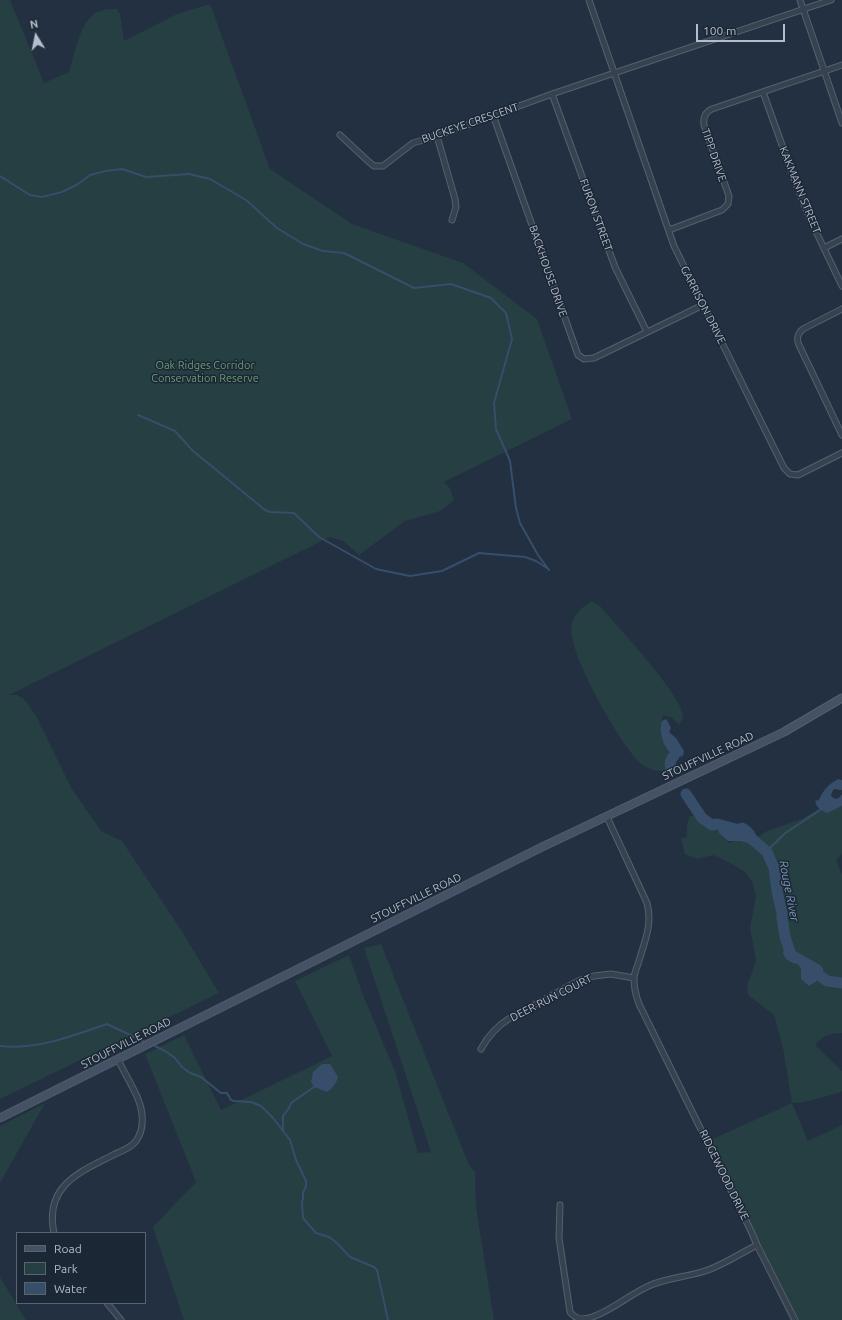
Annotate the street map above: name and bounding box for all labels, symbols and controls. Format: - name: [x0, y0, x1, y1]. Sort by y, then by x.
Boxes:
- north arrow: [16, 16, 56, 56]
- scale bar: [698, 16, 787, 42]
- text: N: [29, 18, 39, 31]
- text: 100 m: [703, 24, 736, 37]
- street label: BUCKEYE CRESCENT: [420, 100, 520, 146]
- street label: TIPP DRIVE: [699, 127, 729, 183]
- street label: KAKMANN STREET: [776, 144, 824, 236]
- street label: FURON STREET: [577, 177, 615, 253]
- street label: BACKHOUSE DRIVE: [526, 223, 570, 319]
- street label: GARRISON DRIVE: [678, 264, 728, 346]
- park label: Oak Ridges Corridor Conservation Reserve: [151, 358, 259, 384]
- street label: STOUFFVILLE ROAD: [660, 729, 756, 783]
- water label: Rouge River: [776, 859, 802, 923]
- street label: STOUFFVILLE ROAD: [368, 870, 464, 926]
- street label: DEER RUN COURT: [508, 972, 594, 1024]
- street label: STOUFFVILLE ROAD: [79, 1015, 173, 1071]
- street label: RIDGEWOOD DRIVE: [696, 1128, 752, 1222]
- legend: [16, 1232, 146, 1304]
- text: Road: [54, 1242, 82, 1255]
- text: Park: [54, 1262, 78, 1275]
- text: Water: [54, 1282, 87, 1295]

